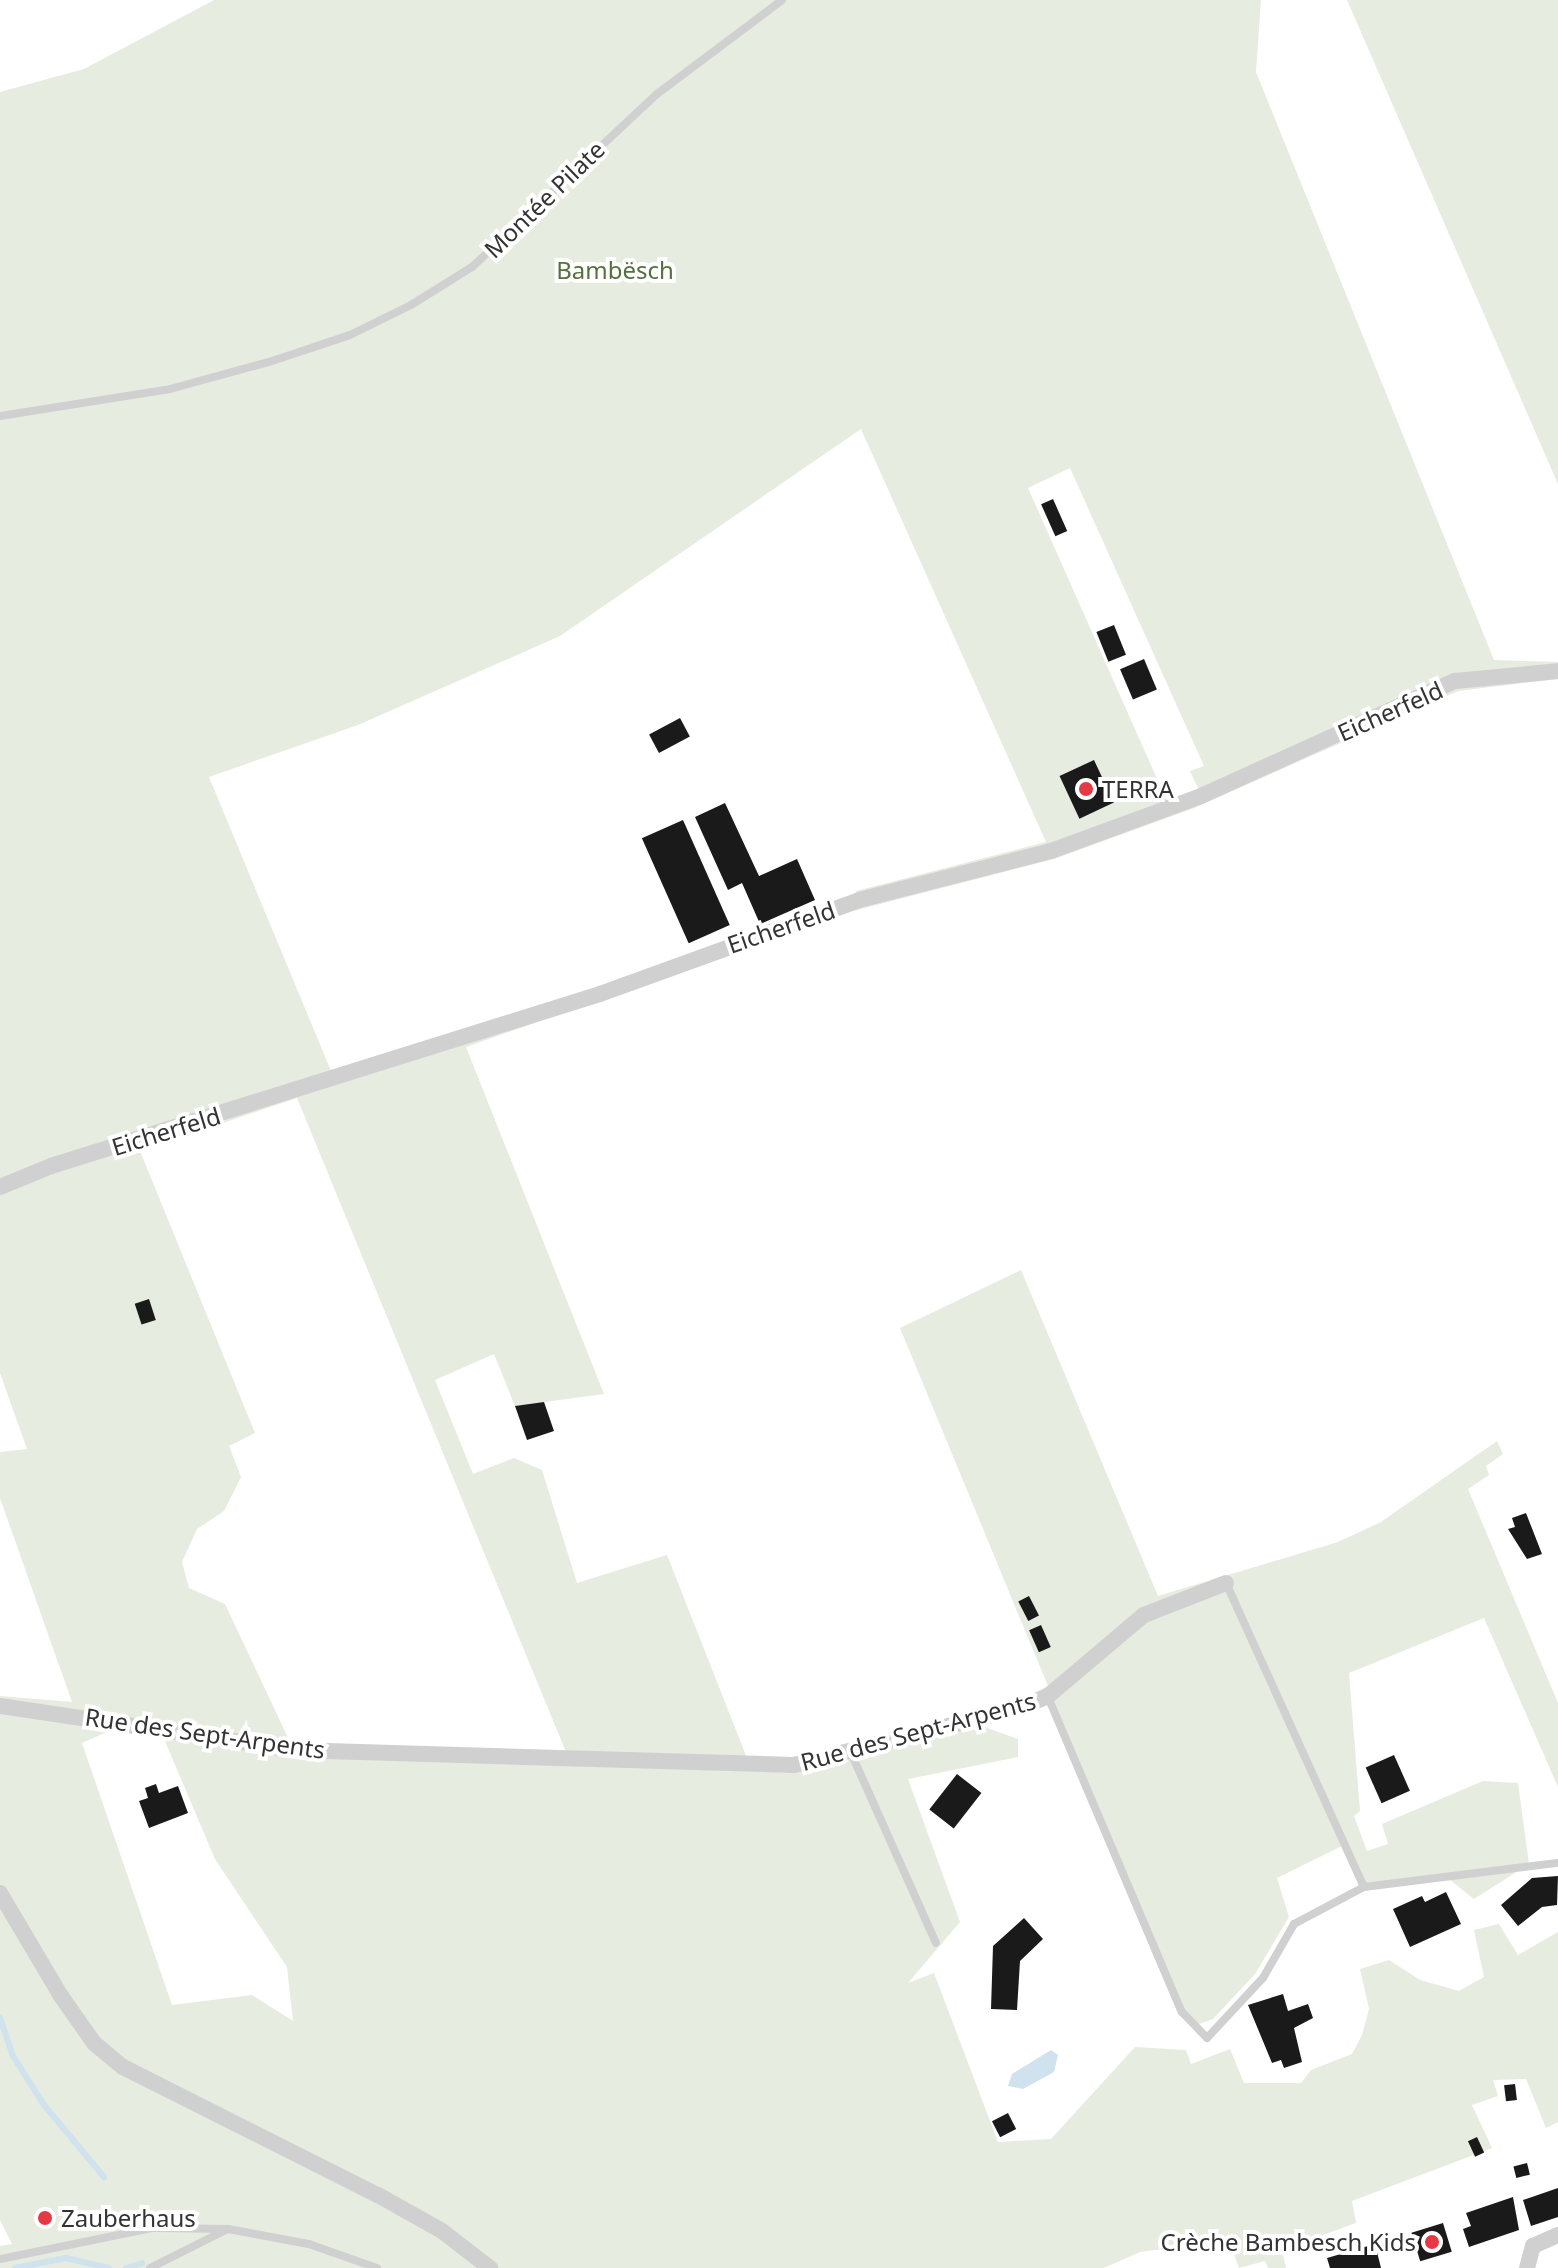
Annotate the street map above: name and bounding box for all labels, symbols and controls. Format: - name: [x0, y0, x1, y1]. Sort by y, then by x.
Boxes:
- street label: Montée Pilate: [478, 135, 610, 263]
- park label: Bambësch: [556, 256, 674, 284]
- street label: Eicherfeld: [1333, 675, 1447, 747]
- place label: TERRA: [1102, 775, 1174, 803]
- marker: TERRA: [1077, 780, 1095, 798]
- street label: Eicherfeld: [723, 895, 839, 959]
- street label: Eicherfeld: [108, 1101, 224, 1161]
- street label: Rue des Sept-Arpents: [797, 1686, 1039, 1776]
- street label: Rue des Sept-Arpents: [83, 1702, 327, 1764]
- place label: Zauberhaus: [61, 2204, 196, 2232]
- marker: Zauberhaus: [36, 2209, 54, 2227]
- place label: Crèche Bambesch Kids: [1161, 2228, 1416, 2256]
- marker: Crèche Bambesch Kids: [1423, 2233, 1441, 2251]

